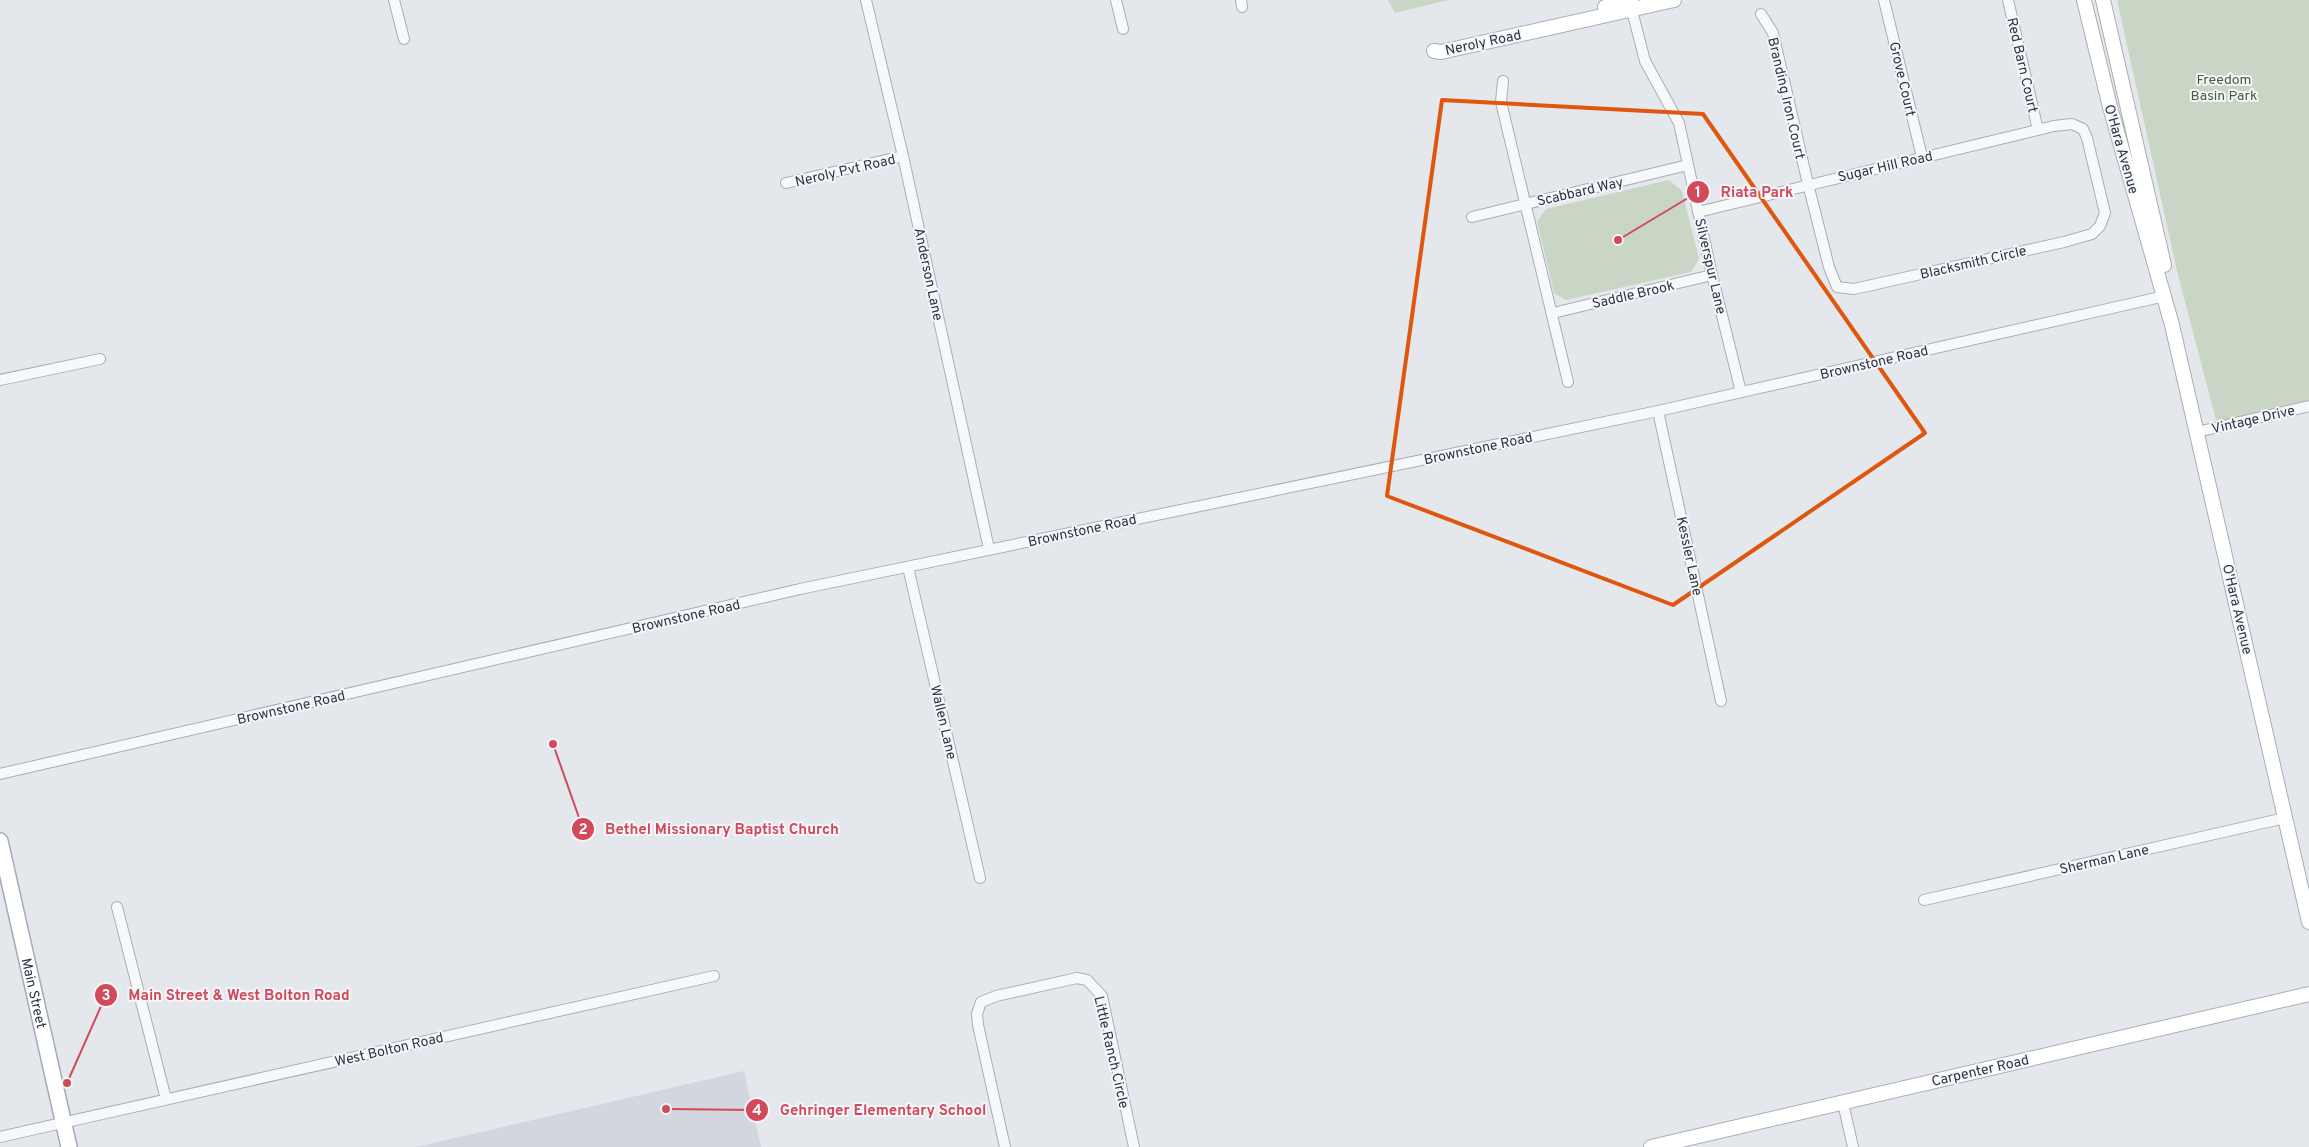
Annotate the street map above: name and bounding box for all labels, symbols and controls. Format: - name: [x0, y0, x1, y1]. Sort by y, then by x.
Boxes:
- street label: Red Barn Court: [2002, 16, 2041, 115]
- street label: Neroly Road: [1444, 27, 1523, 60]
- street label: Branding Iron Court: [1763, 36, 1808, 161]
- street label: Grove Court: [1885, 40, 1918, 118]
- park label: Freedom Basin Park: [2191, 72, 2257, 105]
- street label: O'Hara Avenue: [2100, 103, 2141, 196]
- street label: Sugar Hill Road: [1836, 148, 1934, 187]
- street label: Neroly Pvt Road: [794, 152, 897, 191]
- street label: Scabbard Way: [1536, 174, 1625, 211]
- callout: Riata Park: [1685, 177, 1803, 207]
- text: 1: [1695, 184, 1701, 203]
- text: Riata Park: [1721, 184, 1793, 203]
- street label: Silverspur Lane: [1690, 217, 1729, 316]
- street label: Anderson Lane: [909, 226, 946, 322]
- street label: Blacksmith Circle: [1918, 243, 2028, 284]
- street label: Saddle Brook: [1591, 278, 1676, 313]
- street label: Brownstone Road: [1819, 343, 1930, 384]
- street label: Vintage Drive: [2210, 403, 2297, 438]
- street label: Brownstone Road: [1422, 430, 1534, 469]
- street label: Brownstone Road: [1026, 512, 1138, 551]
- street label: Kessler Lane: [1672, 515, 1705, 597]
- street label: O'Hara Avenue: [2218, 562, 2255, 656]
- street label: Brownstone Road: [631, 597, 742, 638]
- street label: Wallen Lane: [926, 683, 959, 761]
- street label: Brownstone Road: [236, 688, 347, 729]
- callout: Bethel Missionary Baptist Church: [571, 814, 849, 844]
- text: 2: [578, 821, 588, 840]
- text: Bethel Missionary Baptist Church: [605, 821, 839, 840]
- street label: Sherman Lane: [2058, 842, 2151, 879]
- street label: Main Street: [17, 957, 49, 1030]
- callout: Main Street & West Bolton Road: [93, 980, 360, 1010]
- text: 3: [102, 987, 111, 1006]
- text: Main Street & West Bolton Road: [128, 987, 350, 1006]
- street label: Little Ranch Circle: [1089, 994, 1132, 1110]
- street label: West Bolton Road: [333, 1030, 445, 1071]
- street label: Carpenter Road: [1930, 1052, 2031, 1091]
- callout: Gehringer Elementary School: [744, 1095, 996, 1125]
- text: 4: [752, 1102, 762, 1121]
- text: Gehringer Elementary School: [780, 1102, 986, 1121]

